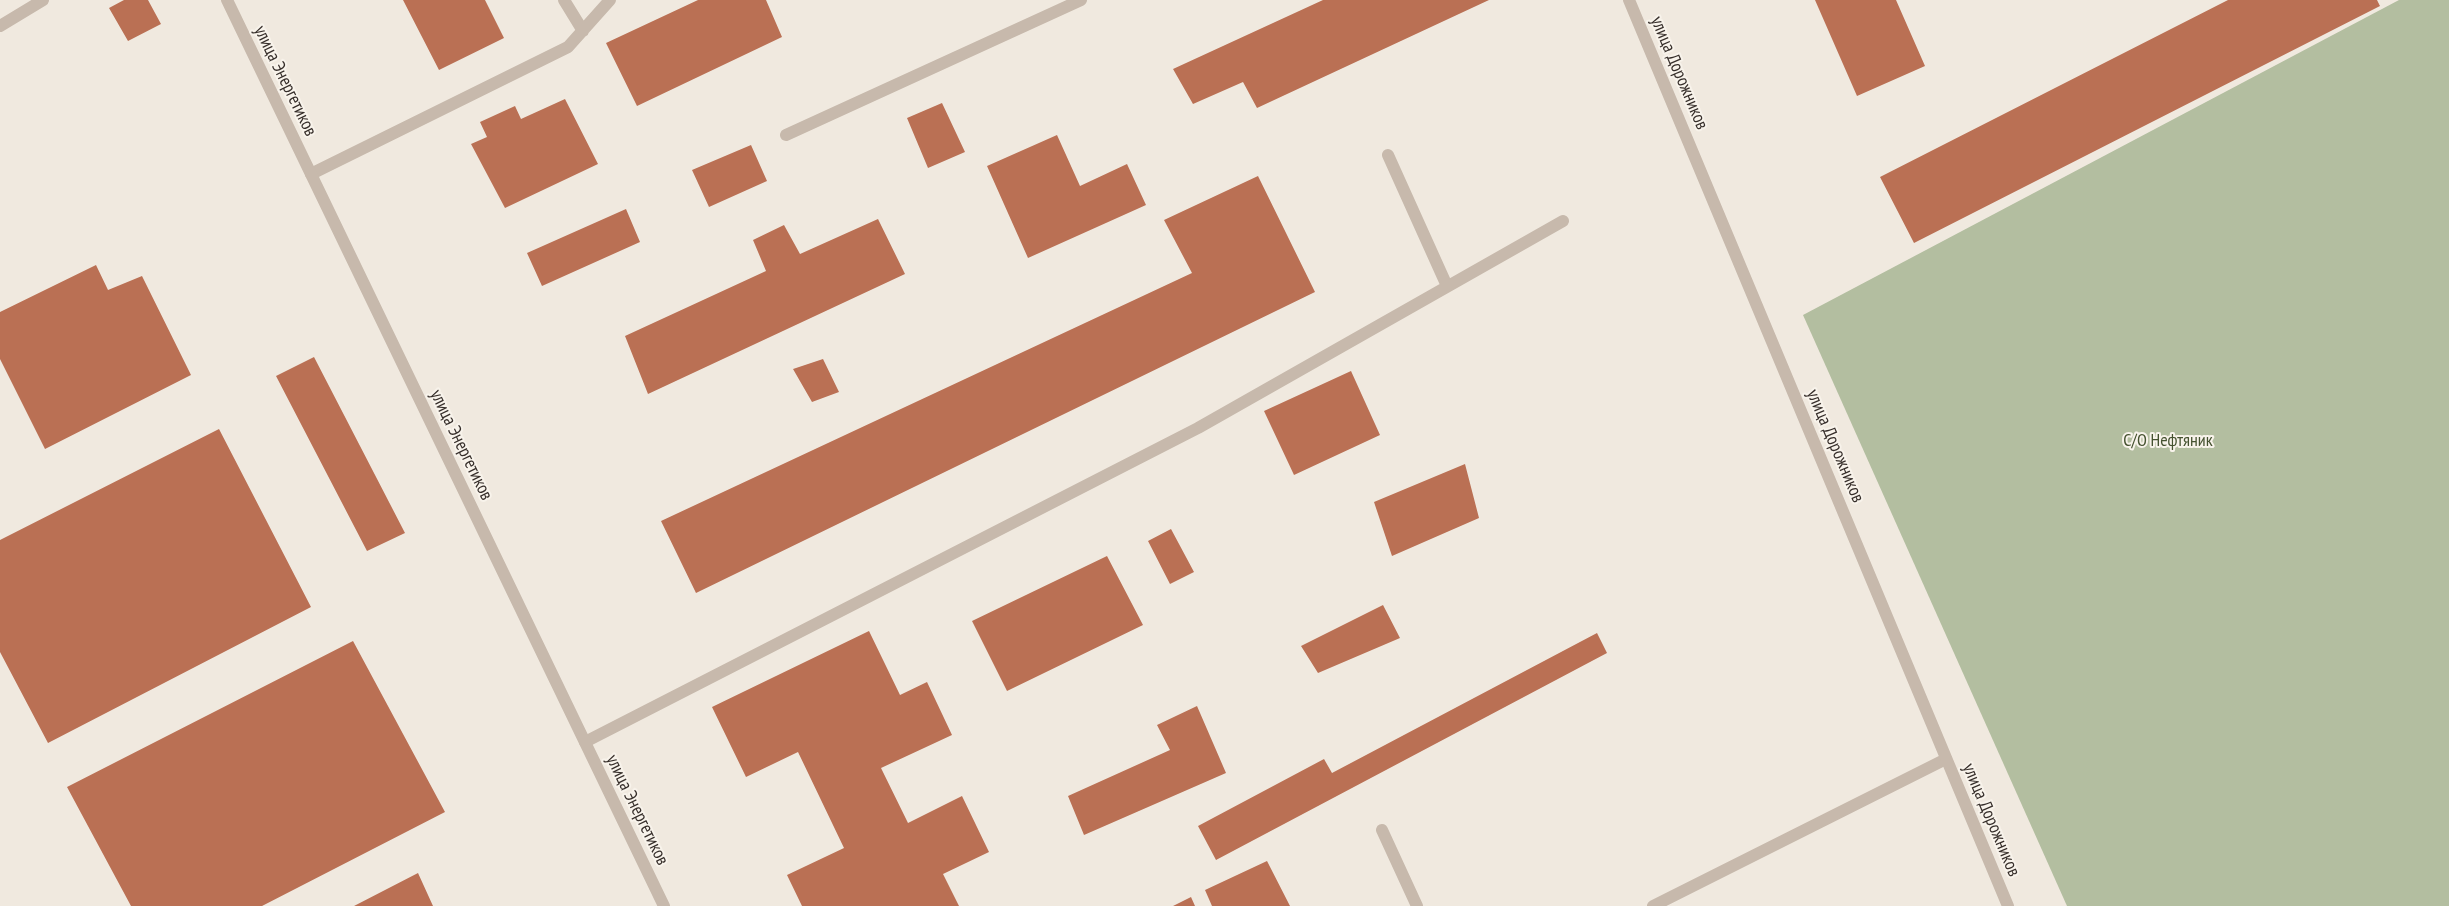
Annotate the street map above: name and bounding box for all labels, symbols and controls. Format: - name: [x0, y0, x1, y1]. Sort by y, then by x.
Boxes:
- street label: улица Дорожников: [1645, 13, 1713, 133]
- street label: улица Энергетиков: [249, 22, 321, 140]
- street label: улица Энергетиков: [425, 386, 497, 504]
- street label: улица Дорожников: [1801, 386, 1869, 506]
- park label: С/О Нефтяник: [2123, 430, 2213, 452]
- street label: улица Энергетиков: [601, 751, 673, 869]
- street label: улица Дорожников: [1957, 760, 2025, 880]

